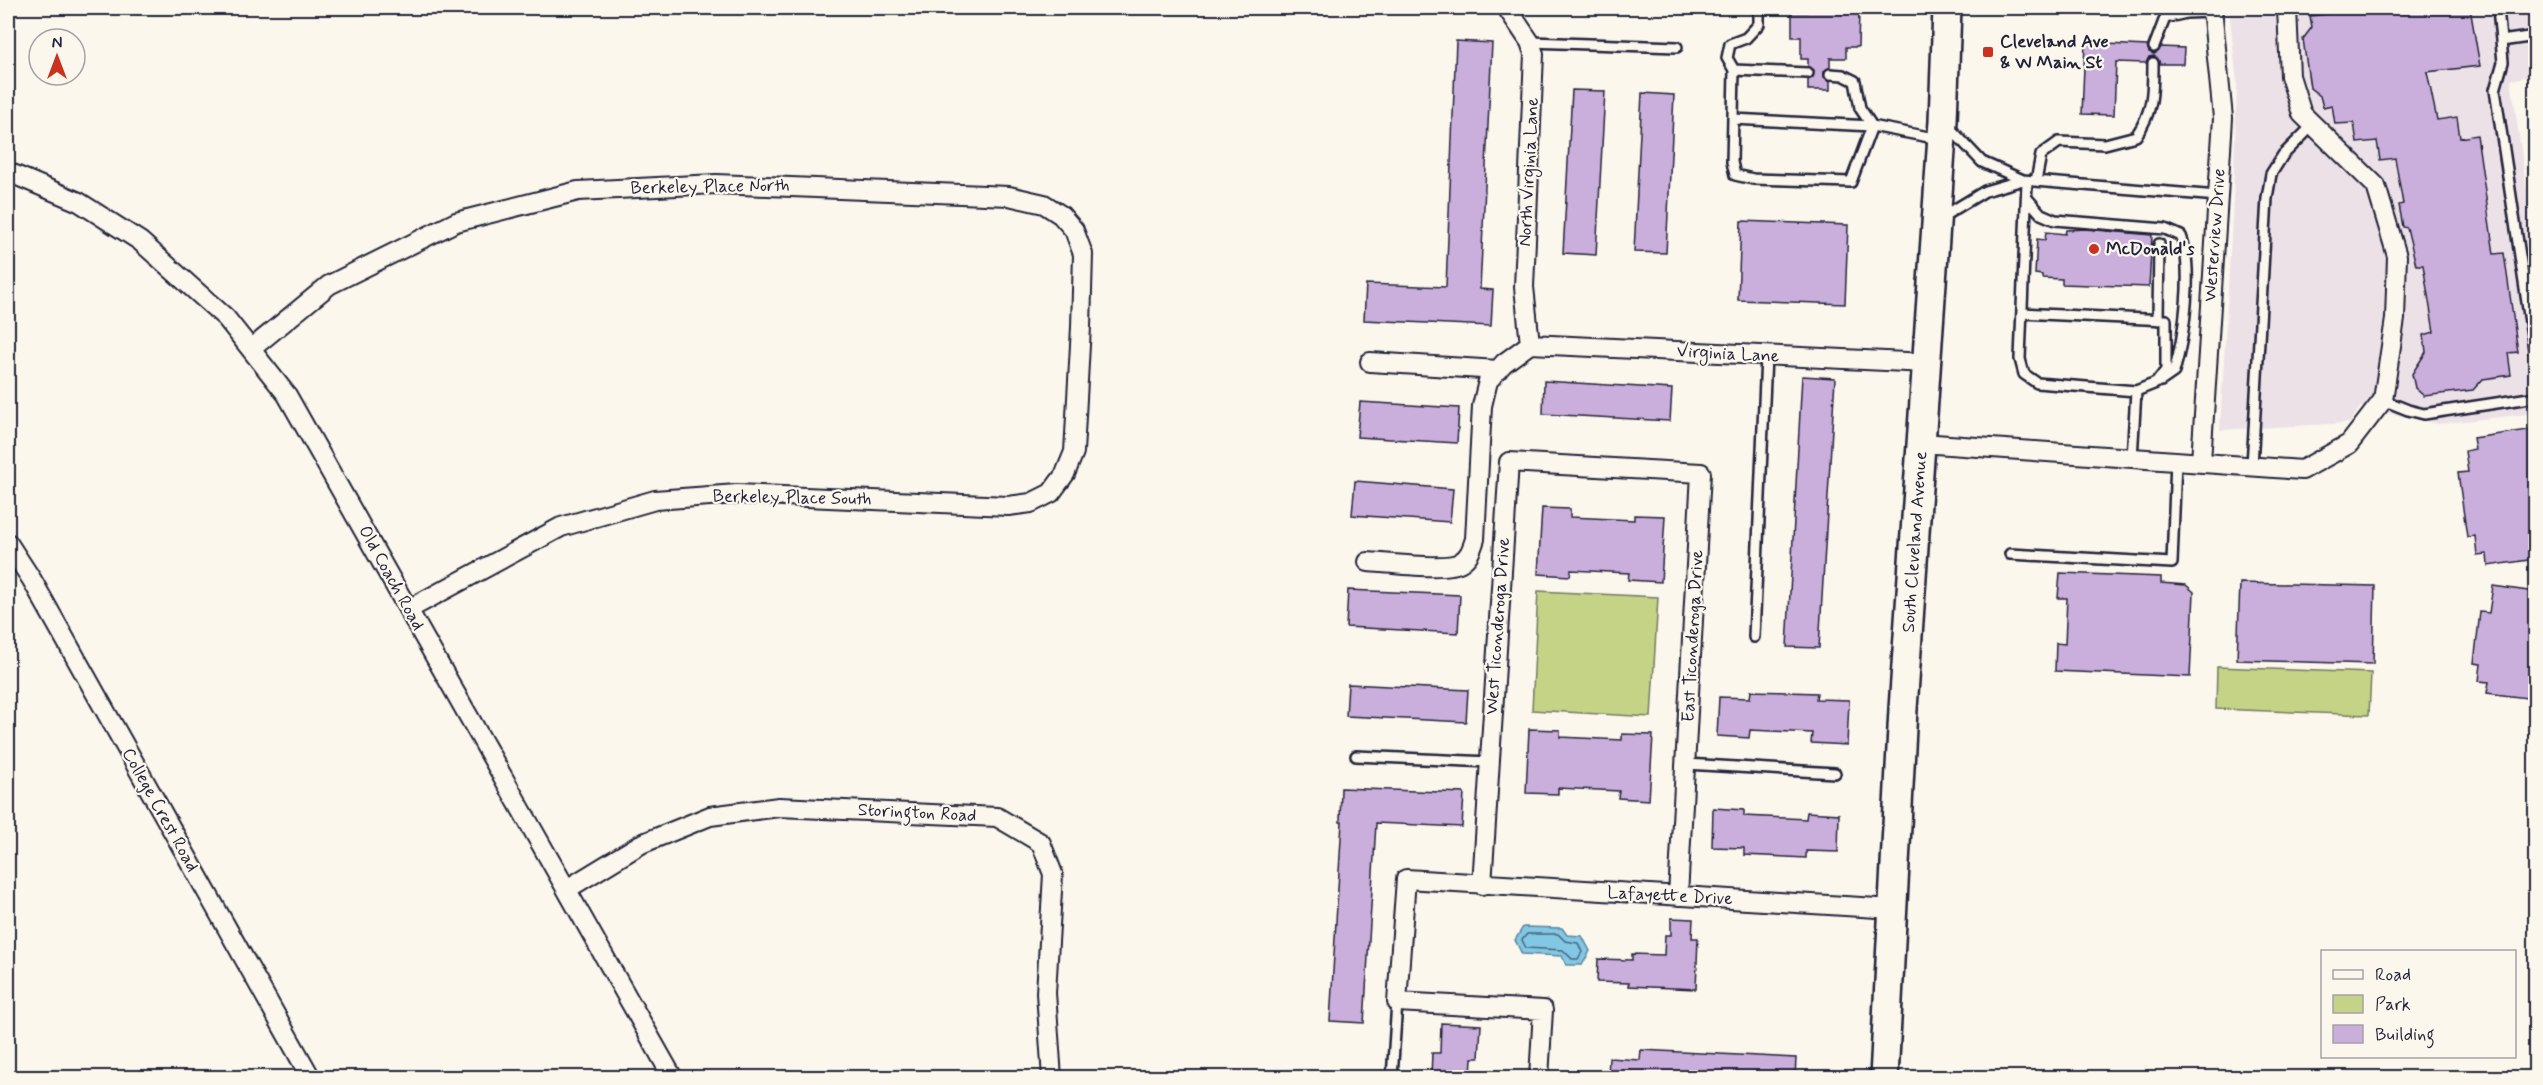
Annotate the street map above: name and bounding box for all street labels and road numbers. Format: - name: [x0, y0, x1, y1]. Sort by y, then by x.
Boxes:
- street label: North Virginia Lane: [1513, 97, 1546, 247]
- street label: Westerview Drive: [2198, 168, 2232, 302]
- street label: Berkeley Place North: [630, 174, 790, 200]
- street label: Virginia Lane: [1676, 339, 1780, 370]
- street label: South Cleveland Avenue: [1897, 450, 1933, 633]
- street label: Berkeley Place South: [712, 485, 872, 511]
- street label: Old Coach Road: [352, 521, 430, 635]
- street label: West Ticonderoga Drive: [1480, 537, 1516, 715]
- street label: East Ticonderoga Drive: [1677, 549, 1709, 723]
- street label: College Crest Road: [116, 744, 204, 876]
- street label: Storington Road: [857, 798, 977, 830]
- street label: Lafayette Drive: [1607, 881, 1733, 911]

